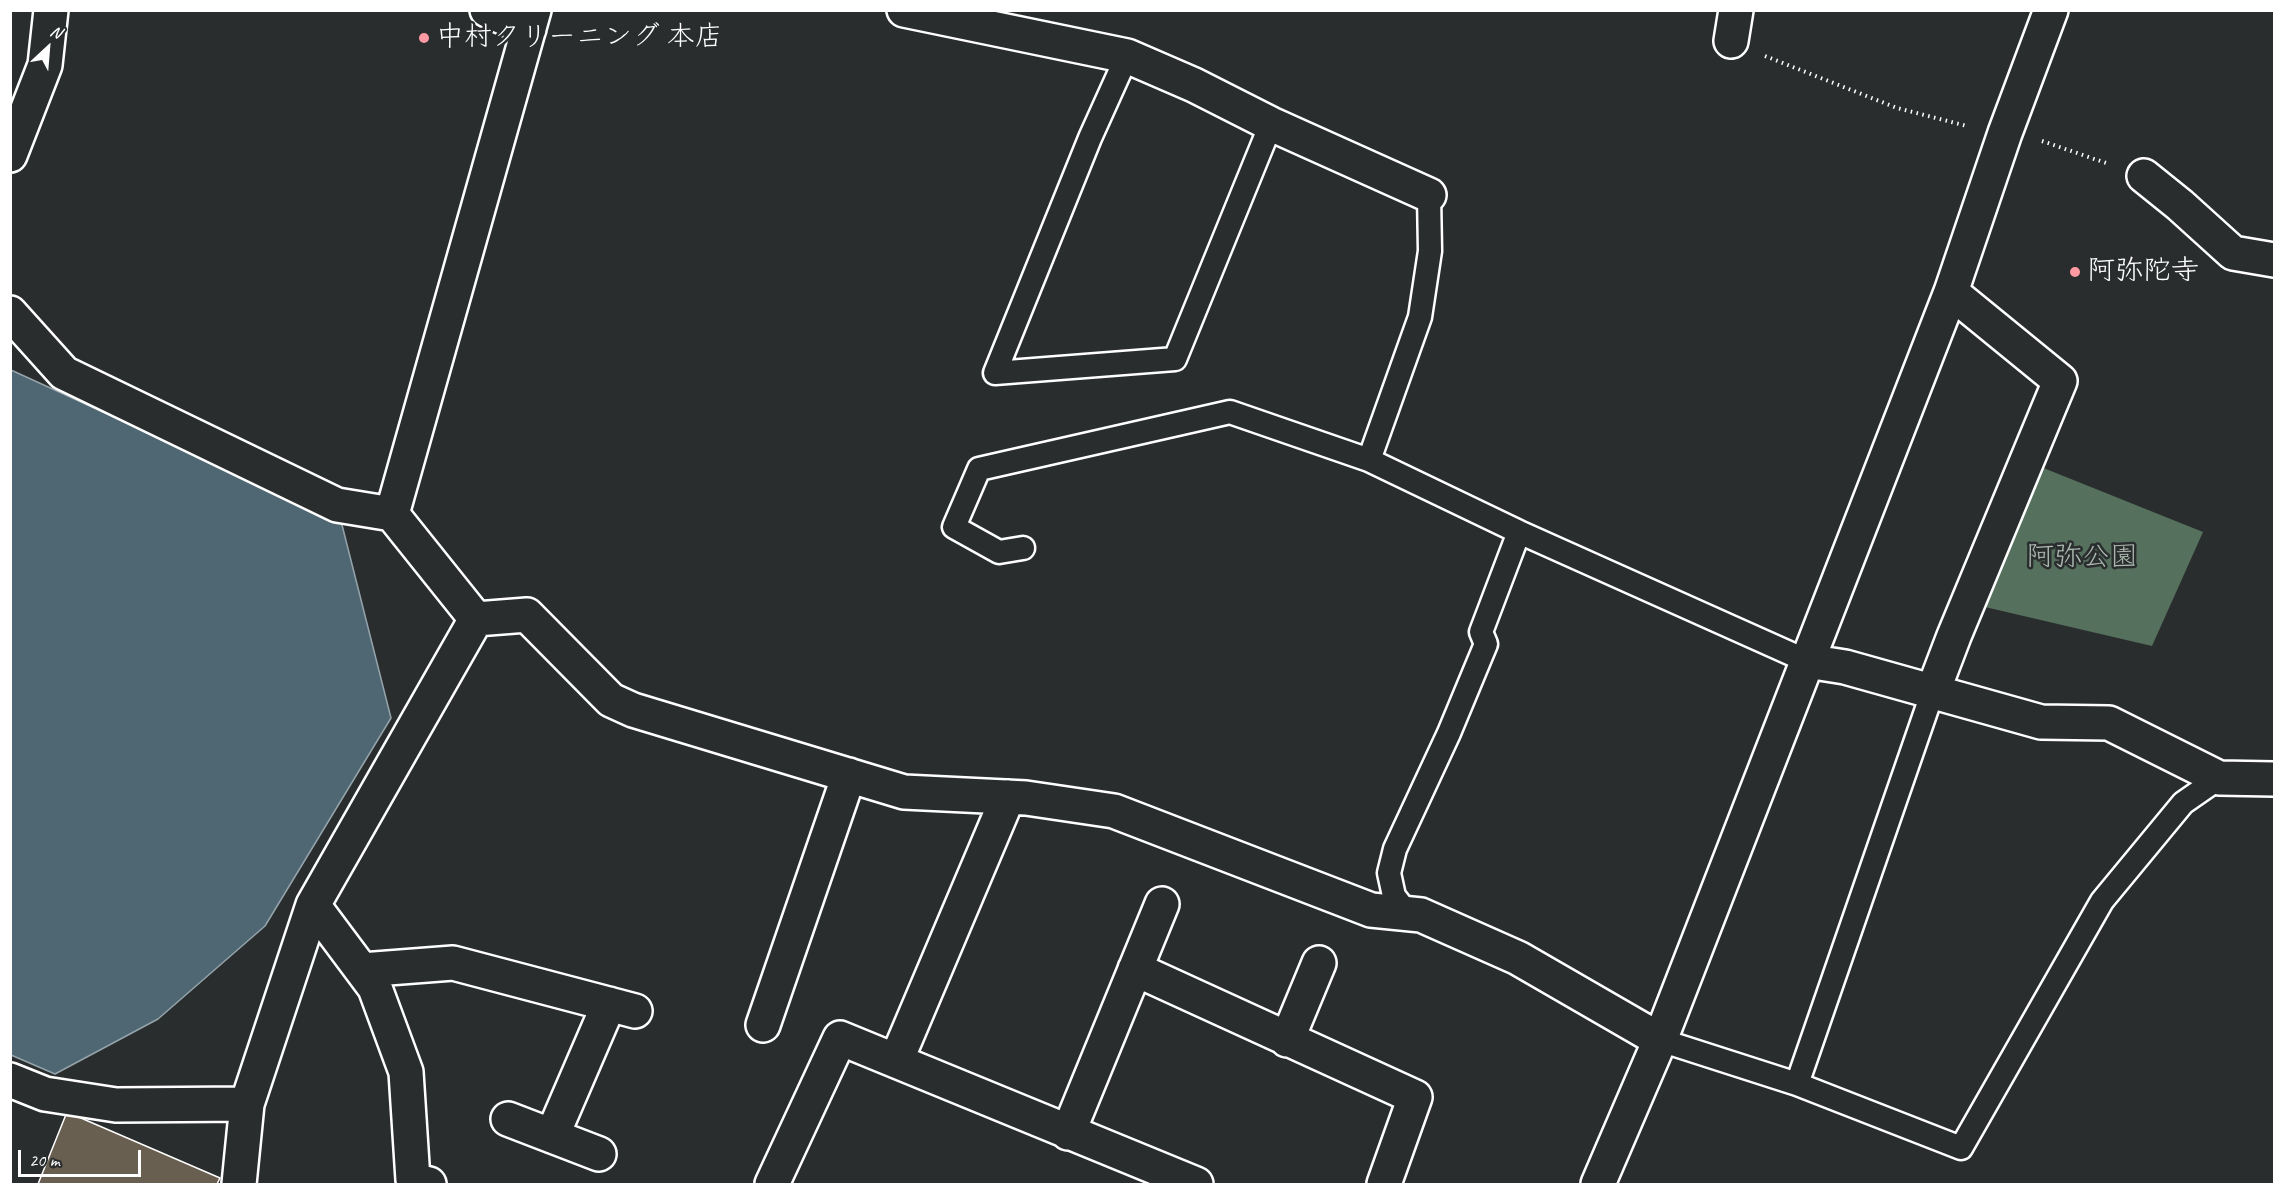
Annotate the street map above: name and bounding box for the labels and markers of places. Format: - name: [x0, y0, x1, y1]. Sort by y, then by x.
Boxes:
- place label: 中村クリーニング 本店: [436, 21, 723, 55]
- marker: 中村クリーニング 本店: [417, 31, 431, 45]
- place label: 阿弥陀寺: [2087, 255, 2199, 289]
- marker: 阿弥陀寺: [2068, 265, 2082, 279]

